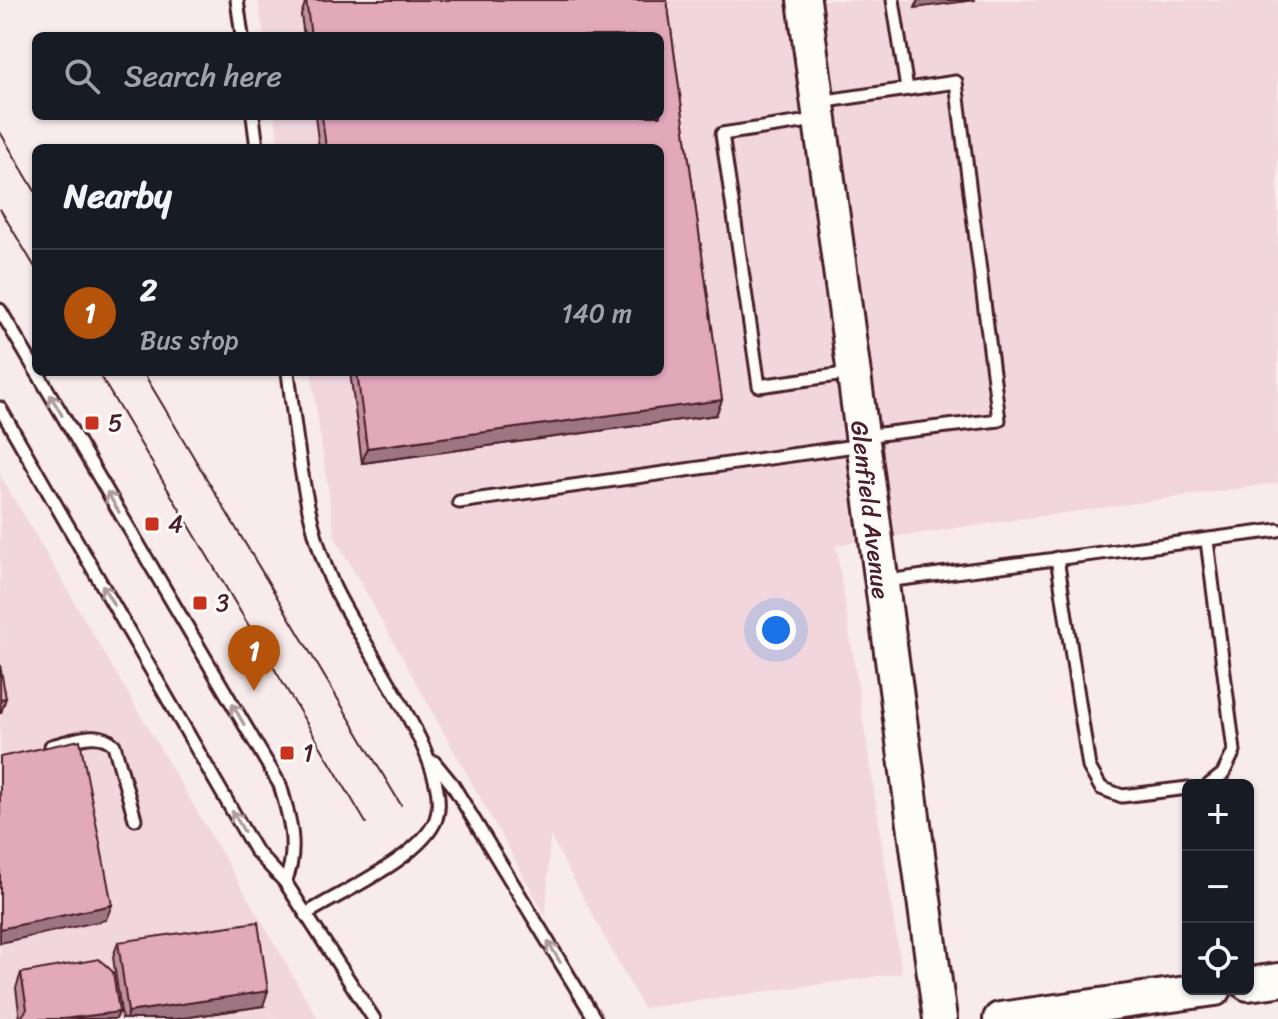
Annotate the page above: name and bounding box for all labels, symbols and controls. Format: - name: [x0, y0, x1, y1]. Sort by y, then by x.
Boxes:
- search box: [32, 32, 664, 120]
- text: Search here: [124, 49, 282, 103]
- icon: search: [60, 54, 104, 98]
- text: Nearby: [64, 166, 172, 226]
- text: 2: [140, 263, 157, 317]
- text: 1: [84, 290, 96, 336]
- text: 140 m: [561, 290, 632, 336]
- text: Bus stop: [140, 317, 238, 363]
- one-way arrow: [48, 394, 64, 417]
- place label: 5: [108, 402, 123, 444]
- marker: 5: [83, 414, 101, 432]
- street label: Glenfield Avenue: [838, 418, 902, 602]
- one-way arrow: [105, 491, 121, 514]
- place label: 4: [168, 503, 183, 545]
- marker: 4: [143, 515, 161, 533]
- place label: 3: [216, 582, 229, 624]
- one-way arrow: [100, 584, 115, 608]
- marker: 3: [191, 594, 209, 612]
- your location: [756, 610, 796, 650]
- pin: 1: [228, 625, 280, 691]
- one-way arrow: [230, 703, 246, 726]
- place label: 1: [303, 732, 313, 774]
- marker: 1: [278, 744, 296, 762]
- map controls: [1182, 779, 1254, 995]
- button: +: [1182, 779, 1254, 851]
- one-way arrow: [230, 809, 245, 833]
- button: −: [1182, 851, 1254, 923]
- button: locate: [1182, 923, 1254, 995]
- one-way arrow: [546, 941, 562, 964]

